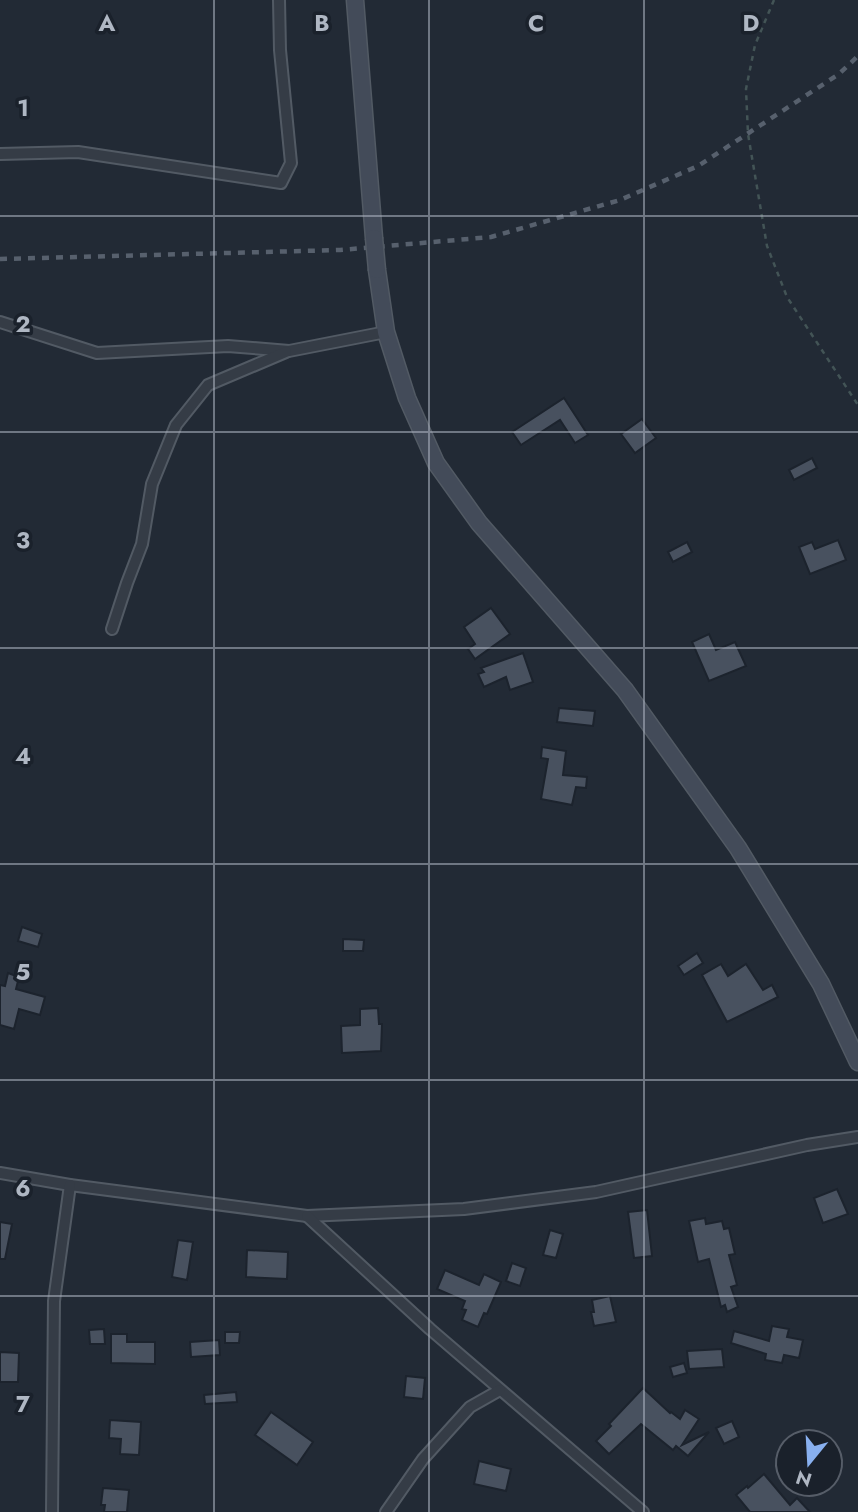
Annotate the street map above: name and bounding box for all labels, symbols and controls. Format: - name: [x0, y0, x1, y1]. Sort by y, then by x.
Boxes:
- text: A: [98, 6, 116, 40]
- text: B: [314, 6, 330, 40]
- text: C: [528, 6, 544, 40]
- text: D: [743, 6, 760, 40]
- text: 1: [17, 91, 29, 125]
- text: 2: [15, 307, 31, 341]
- text: 3: [16, 523, 30, 557]
- text: 4: [15, 739, 31, 773]
- text: 5: [16, 955, 30, 989]
- text: 6: [15, 1171, 31, 1205]
- text: 7: [16, 1387, 30, 1421]
- north arrow: [774, 1428, 844, 1498]
- text: N: [793, 1464, 815, 1494]

